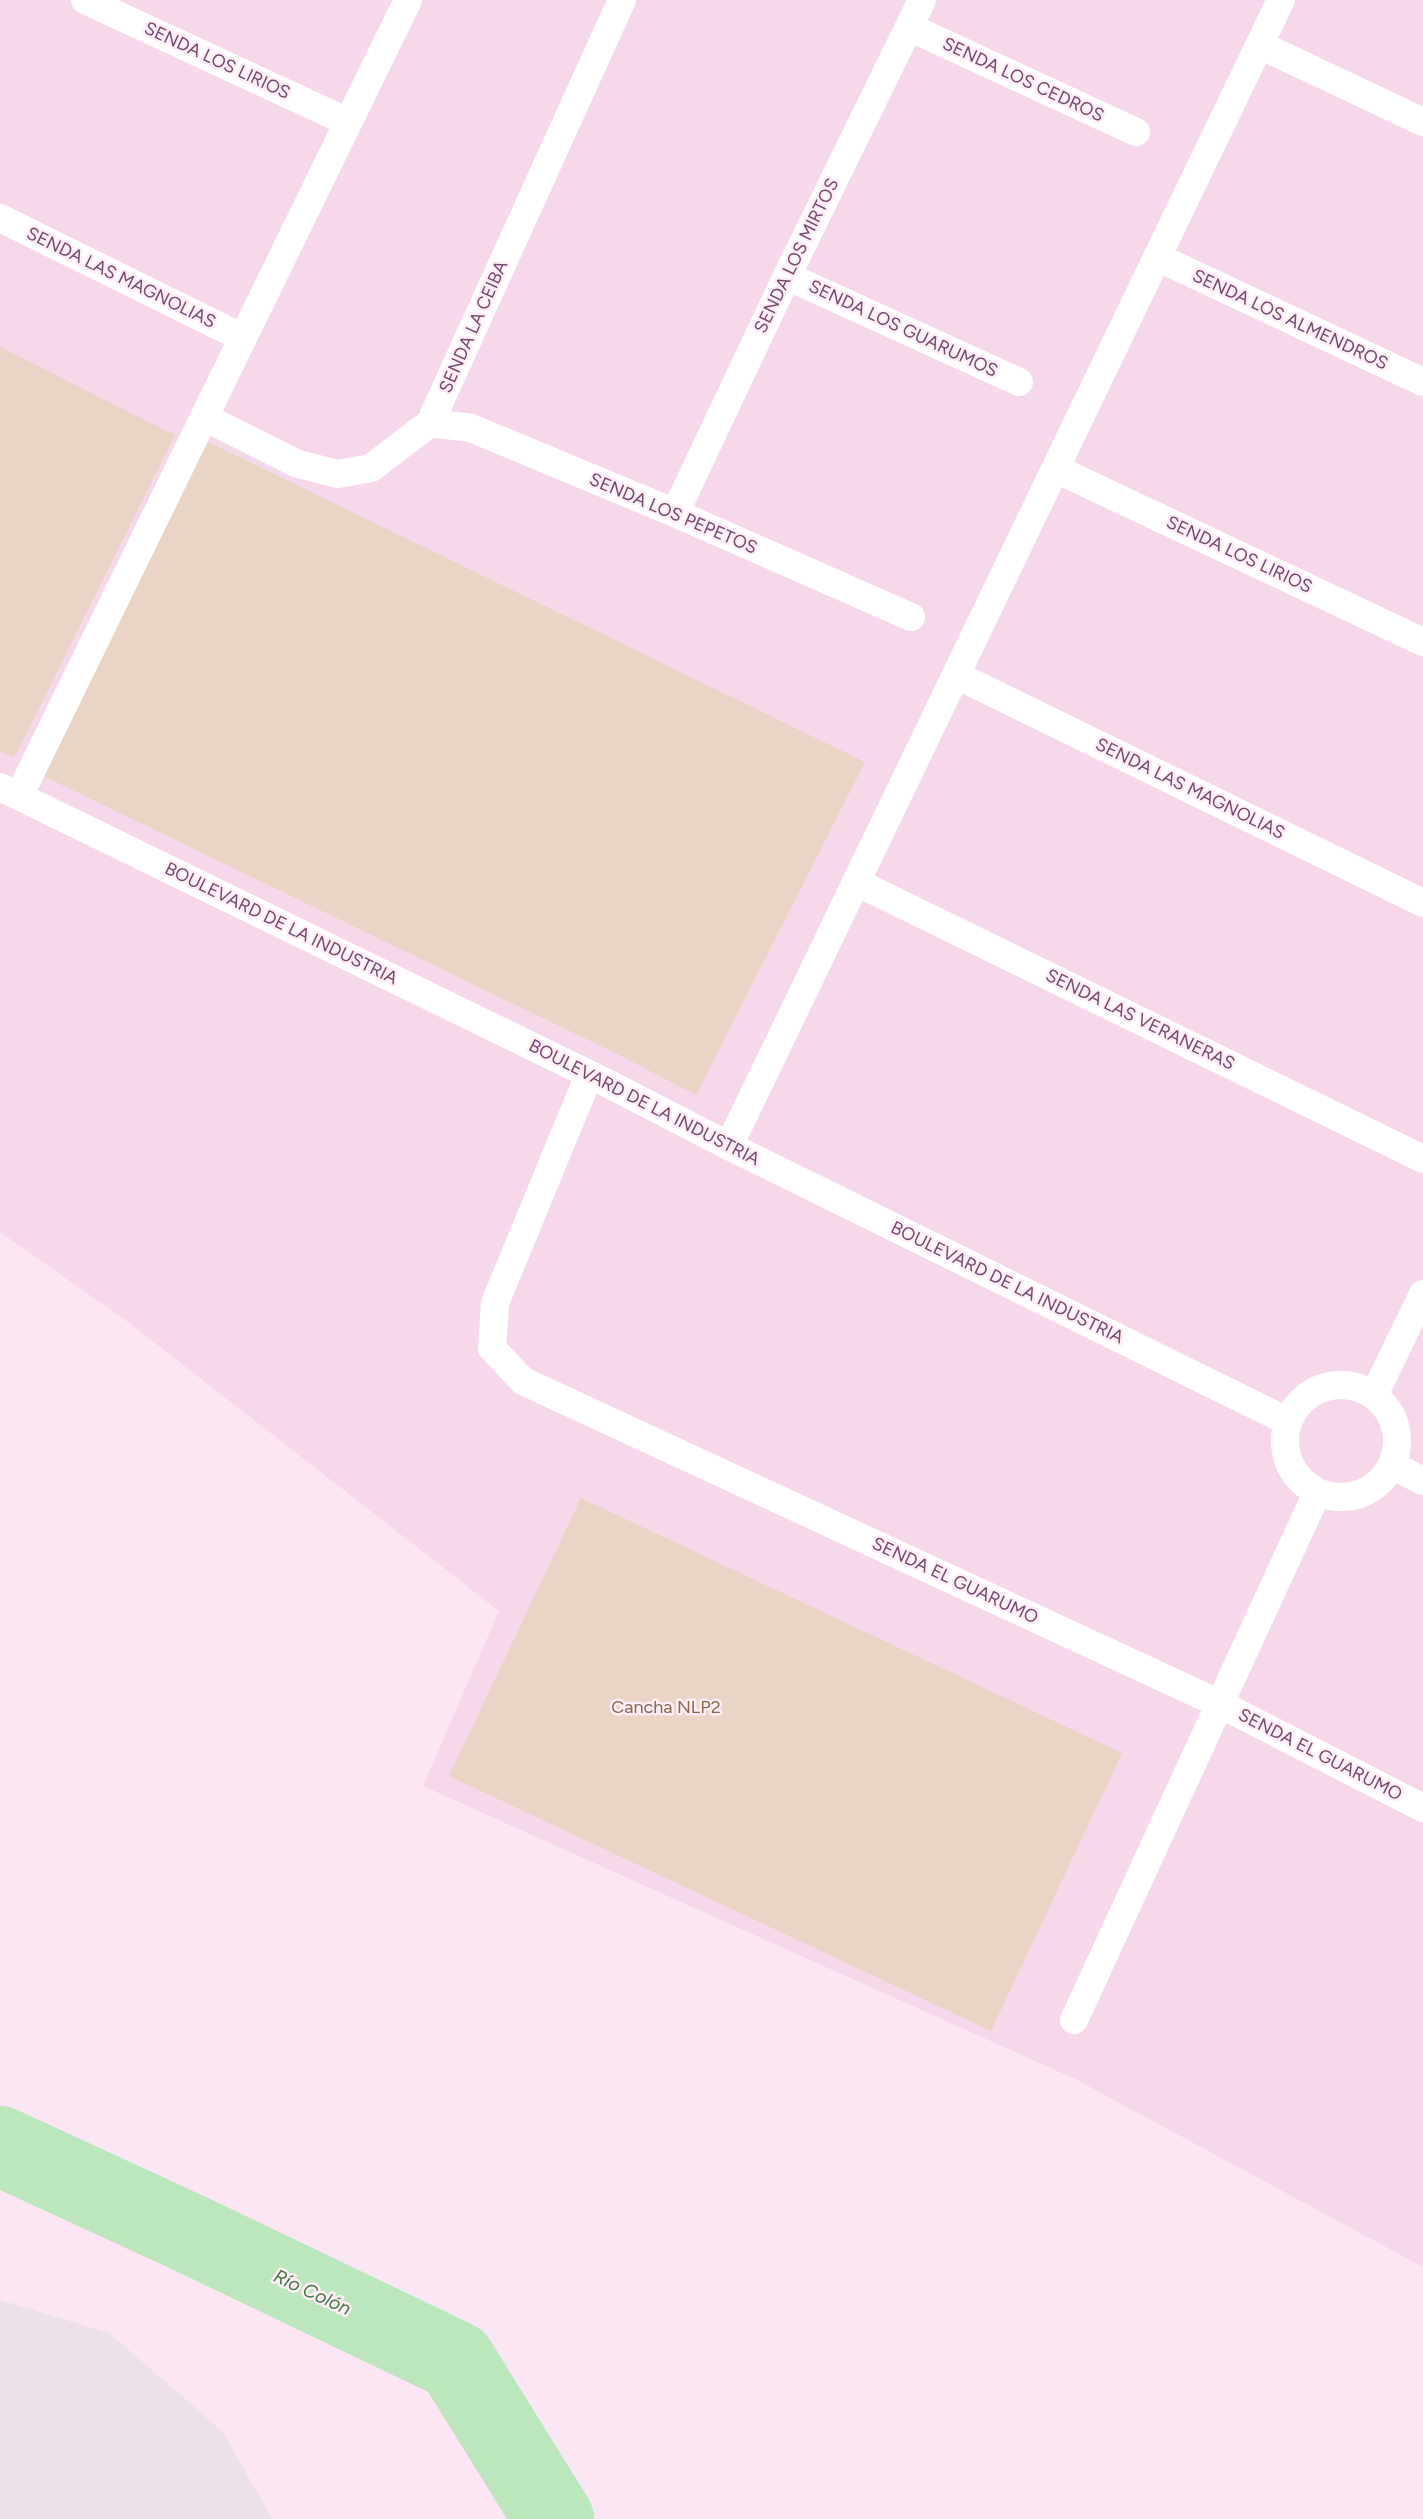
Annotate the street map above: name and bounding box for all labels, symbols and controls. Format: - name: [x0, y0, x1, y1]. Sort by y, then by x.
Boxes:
- street label: SENDA LOS LIRIOS: [141, 18, 293, 104]
- street label: SENDA LOS CEDROS: [939, 33, 1107, 127]
- street label: SENDA LOS MIRTOS: [750, 175, 844, 337]
- street label: SENDA LAS MAGNOLIAS: [23, 223, 219, 333]
- street label: SENDA LA CEIBA: [435, 258, 513, 396]
- street label: SENDA LOS ALMENDROS: [1189, 265, 1391, 375]
- street label: SENDA LOS GUARUMOS: [805, 276, 1001, 382]
- street label: SENDA LOS PEPETOS: [586, 469, 760, 559]
- street label: SENDA LOS LIRIOS: [1163, 512, 1315, 598]
- street label: SENDA LAS MAGNOLIAS: [1092, 734, 1288, 844]
- street label: BOULEVARD DE LA INDUSTRIA: [161, 858, 401, 990]
- street label: SENDA LAS VERANERAS: [1042, 965, 1238, 1075]
- street label: BOULEVARD DE LA INDUSTRIA: [525, 1035, 763, 1171]
- street label: BOULEVARD DE LA INDUSTRIA: [887, 1217, 1127, 1349]
- street label: SENDA EL GUARUMO: [868, 1533, 1042, 1629]
- park label: Cancha NLP2: [611, 1697, 721, 1719]
- street label: SENDA EL GUARUMO: [1235, 1704, 1405, 1806]
- water label: Río Colón: [270, 2265, 354, 2321]

